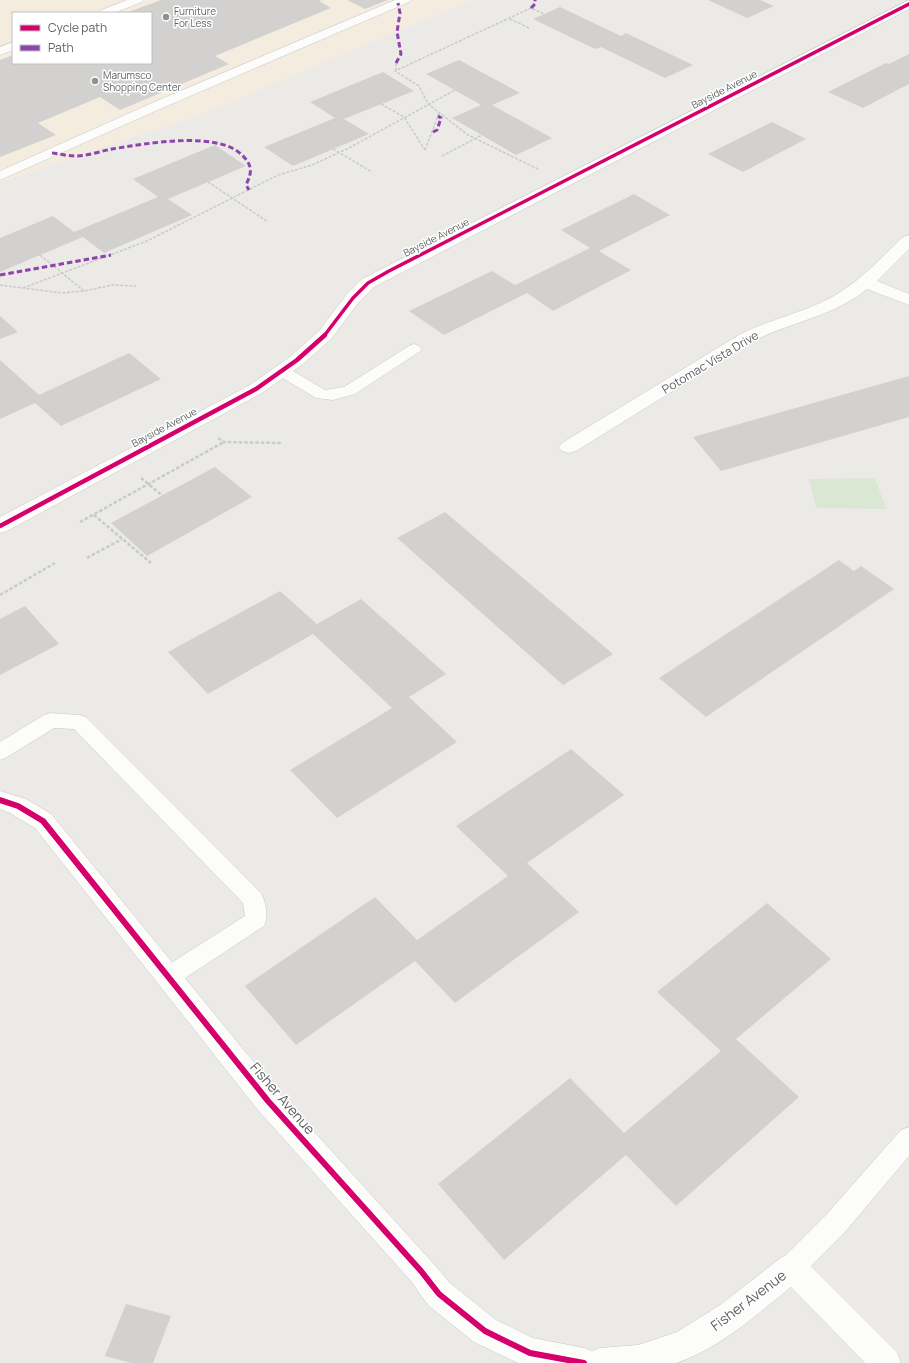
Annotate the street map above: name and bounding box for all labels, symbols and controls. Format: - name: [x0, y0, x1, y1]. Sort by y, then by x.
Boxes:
- place label: Furniture For Less: [174, 4, 216, 30]
- legend: [12, 12, 152, 64]
- marker: Furniture For Less: [161, 12, 171, 22]
- text: Cycle path: [48, 19, 107, 36]
- text: Path: [48, 39, 74, 56]
- street label: Bayside Avenue: [689, 66, 759, 112]
- place label: Marumsco Shopping Center: [103, 68, 181, 94]
- marker: Marumsco Shopping Center: [90, 76, 100, 86]
- street label: Bayside Avenue: [401, 214, 471, 260]
- street label: Potomac Vista Drive: [659, 326, 761, 398]
- street label: Bayside Avenue: [129, 404, 199, 450]
- street label: Fisher Avenue: [246, 1058, 320, 1138]
- street label: Fisher Avenue: [706, 1265, 790, 1335]

